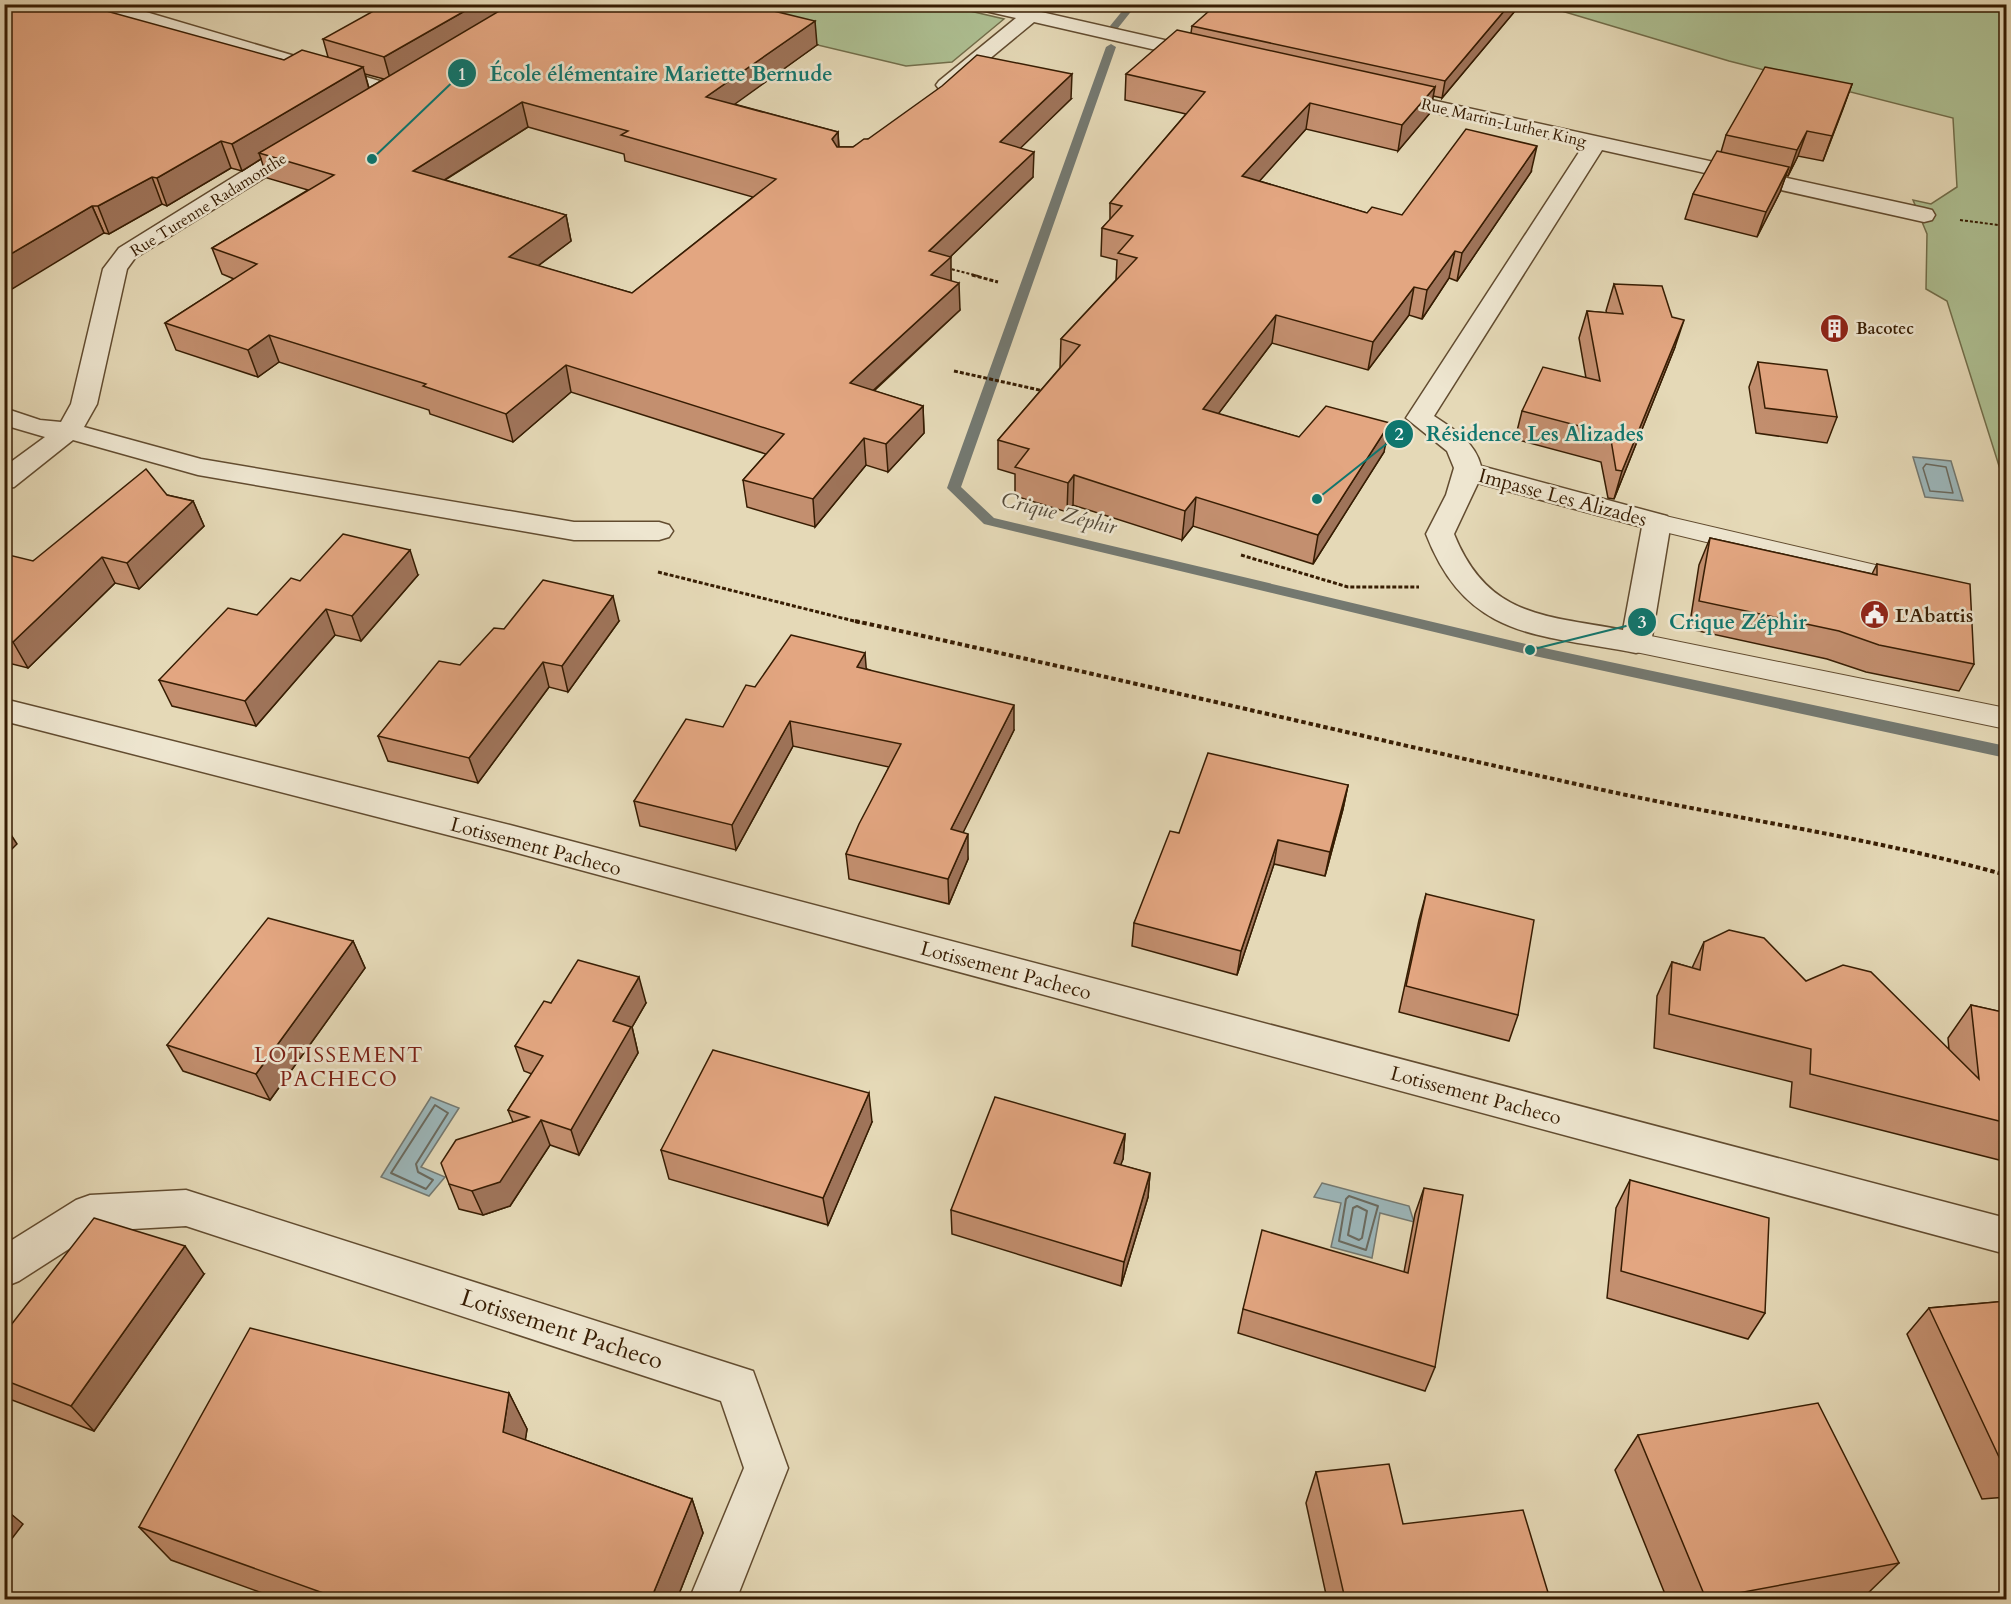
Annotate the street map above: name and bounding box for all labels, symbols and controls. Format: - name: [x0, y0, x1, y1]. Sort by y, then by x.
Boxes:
- callout: École élémentaire Mariette Bernude: [447, 54, 845, 93]
- text: École élémentaire Mariette Bernude: [489, 60, 833, 89]
- text: 1: [457, 62, 467, 87]
- street label: Rue Martin-Luther King: [1419, 93, 1589, 153]
- street label: Rue Turenne Radamonthe: [126, 148, 291, 262]
- building icon: Bacotec: [1819, 312, 1851, 344]
- place label: Bacotec: [1856, 318, 1914, 340]
- callout: Résidence Les Alizades: [1384, 414, 1656, 453]
- text: Résidence Les Alizades: [1426, 420, 1644, 449]
- text: 2: [1394, 422, 1404, 447]
- street label: Impasse Les Alizades: [1476, 462, 1650, 533]
- water label: Crique Zéphir: [998, 485, 1121, 542]
- public building icon: L'Abattis: [1858, 599, 1890, 631]
- place label: L'Abattis: [1895, 602, 1973, 629]
- callout: Crique Zéphir: [1627, 603, 1819, 642]
- text: Crique Zéphir: [1669, 608, 1808, 637]
- text: 3: [1637, 610, 1647, 635]
- street label: Lotissement Pacheco: [447, 811, 625, 882]
- street label: Lotissement Pacheco: [917, 935, 1095, 1006]
- district label: LOTISSEMENT PACHECO: [254, 1041, 424, 1094]
- street label: Lotissement Pacheco: [1387, 1060, 1565, 1131]
- street label: Lotissement Pacheco: [456, 1281, 667, 1378]

